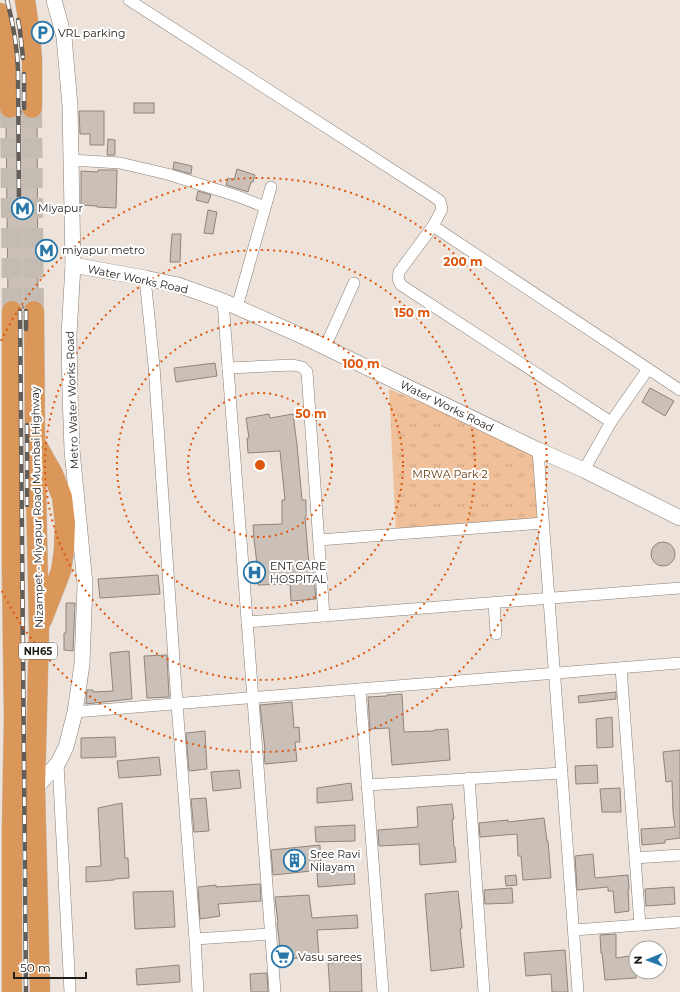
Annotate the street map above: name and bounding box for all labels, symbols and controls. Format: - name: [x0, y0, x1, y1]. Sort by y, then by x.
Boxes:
- parking icon: VRL parking: [29, 20, 55, 46]
- place label: VRL parking: [58, 26, 126, 40]
- metro station icon: Miyapur: [9, 195, 35, 221]
- place label: Miyapur: [38, 201, 83, 215]
- metro station icon: miyapur metro: [34, 237, 60, 263]
- place label: miyapur metro: [62, 243, 145, 257]
- text: 200 m: [443, 254, 483, 269]
- street label: Water Works Road: [86, 261, 190, 297]
- text: 150 m: [394, 305, 430, 320]
- street label: Metro Water Works Road: [63, 331, 81, 469]
- text: 100 m: [343, 356, 379, 371]
- street label: Water Works Road: [398, 377, 496, 435]
- street label: Nizampet - Miyapur Road Mumbai Highway: [28, 386, 46, 628]
- text: 50 m: [295, 406, 327, 421]
- centre of rings: [253, 458, 267, 472]
- park label: MRWA Park 2: [412, 467, 488, 481]
- hospital icon: ENT CARE HOSPITAL: [242, 559, 268, 585]
- place label: ENT CARE HOSPITAL: [270, 559, 327, 586]
- road number: NH65: [19, 643, 57, 659]
- building icon: Sree Ravi Nilayam: [282, 847, 308, 873]
- place label: Sree Ravi Nilayam: [310, 847, 360, 874]
- north arrow: [628, 940, 668, 980]
- supermarket icon: Vasu sarees: [269, 944, 295, 970]
- place label: Vasu sarees: [298, 950, 363, 964]
- scale bar: [14, 954, 86, 980]
- text: N: [631, 956, 645, 965]
- text: 50 m: [20, 960, 51, 975]

